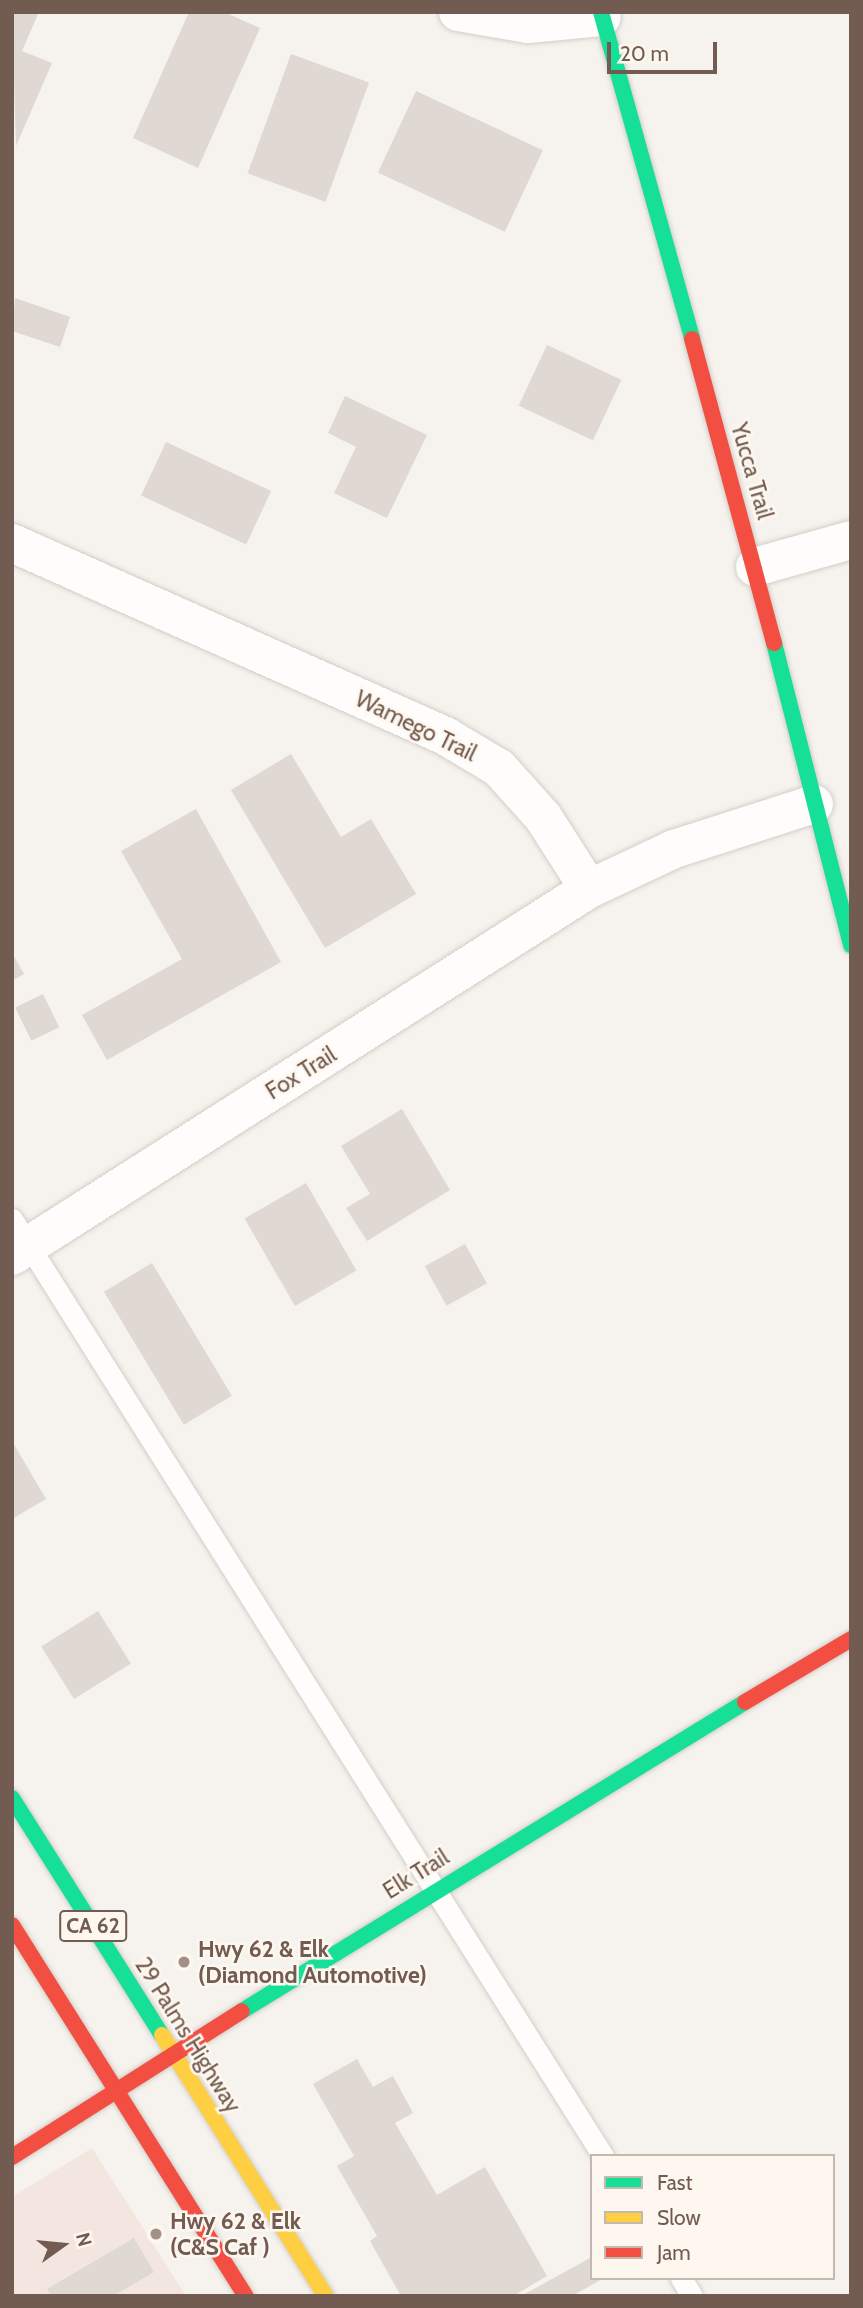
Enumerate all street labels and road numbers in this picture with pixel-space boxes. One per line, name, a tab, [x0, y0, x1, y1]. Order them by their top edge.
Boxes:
street label: Yucca Trail	[725, 420, 779, 522]
street label: Wamego Trail	[351, 685, 481, 767]
street label: Fox Trail	[261, 1041, 341, 1105]
street label: Elk Trail	[378, 1843, 454, 1905]
road number: CA 62	[58, 1909, 128, 1944]
street label: 29 Palms Highway	[129, 1952, 247, 2118]

